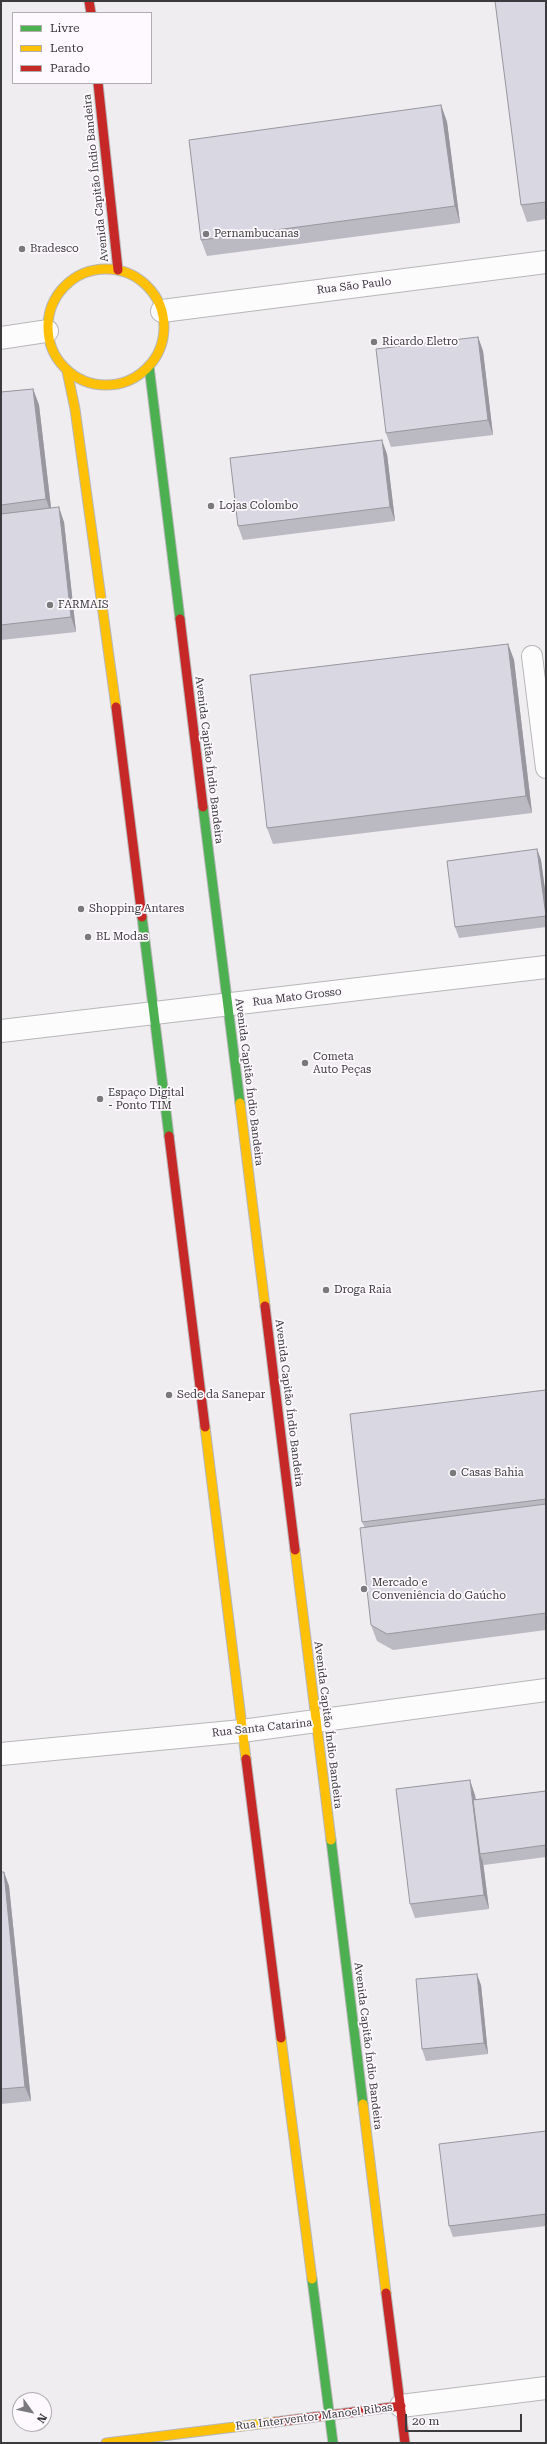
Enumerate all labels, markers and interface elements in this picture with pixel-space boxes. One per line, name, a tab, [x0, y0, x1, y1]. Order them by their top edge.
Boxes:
legend	[12, 12, 152, 84]
text: Livre	[50, 21, 80, 35]
text: Lento	[50, 41, 84, 55]
text: Parado	[50, 61, 90, 75]
street label: Avenida Capitão Índio Bandeira	[81, 93, 111, 263]
place label: Pernambucanas	[214, 227, 299, 241]
marker: Pernambucanas	[201, 229, 211, 239]
place label: Bradesco	[30, 242, 79, 256]
marker: Bradesco	[17, 244, 27, 254]
street label: Rua São Paulo	[316, 275, 392, 297]
place label: Ricardo Eletro	[382, 335, 458, 349]
marker: Ricardo Eletro	[369, 337, 379, 347]
place label: Lojas Colombo	[219, 499, 298, 513]
marker: Lojas Colombo	[206, 501, 216, 511]
place label: FARMAIS	[58, 598, 109, 612]
marker: FARMAIS	[45, 600, 55, 610]
street label: Avenida Capitão Índio Bandeira	[192, 676, 226, 844]
place label: Shopping Antares	[89, 902, 184, 916]
marker: Shopping Antares	[76, 904, 86, 914]
place label: BL Modas	[96, 930, 148, 944]
marker: BL Modas	[83, 932, 93, 942]
street label: Rua Mato Grosso	[252, 985, 342, 1009]
street label: Avenida Capitão Índio Bandeira	[232, 998, 266, 1166]
place label: Cometa Auto Peças	[313, 1050, 371, 1076]
marker: Cometa Auto Peças	[300, 1058, 310, 1068]
place label: Espaço Digital - Ponto TIM	[108, 1086, 184, 1112]
marker: Espaço Digital - Ponto TIM	[95, 1094, 105, 1104]
place label: Droga Raia	[334, 1283, 391, 1297]
marker: Droga Raia	[321, 1285, 331, 1295]
street label: Avenida Capitão Índio Bandeira	[272, 1319, 306, 1487]
place label: Sede da Sanepar	[177, 1388, 265, 1402]
marker: Sede da Sanepar	[164, 1390, 174, 1400]
place label: Casas Bahia	[461, 1466, 524, 1480]
marker: Casas Bahia	[448, 1468, 458, 1478]
place label: Mercado e Conveniência do Gaúcho	[372, 1576, 506, 1602]
marker: Mercado e Conveniência do Gaúcho	[359, 1584, 369, 1594]
street label: Avenida Capitão Índio Bandeira	[311, 1641, 345, 1809]
street label: Rua Santa Catarina	[211, 1716, 313, 1740]
street label: Avenida Capitão Índio Bandeira	[351, 1962, 385, 2130]
north arrow	[12, 2392, 52, 2432]
street label: Rua Interventor Manoel Ribas	[235, 2401, 393, 2433]
scale bar	[407, 2406, 524, 2432]
text: N	[34, 2411, 49, 2425]
text: 20 m	[412, 2414, 439, 2428]

